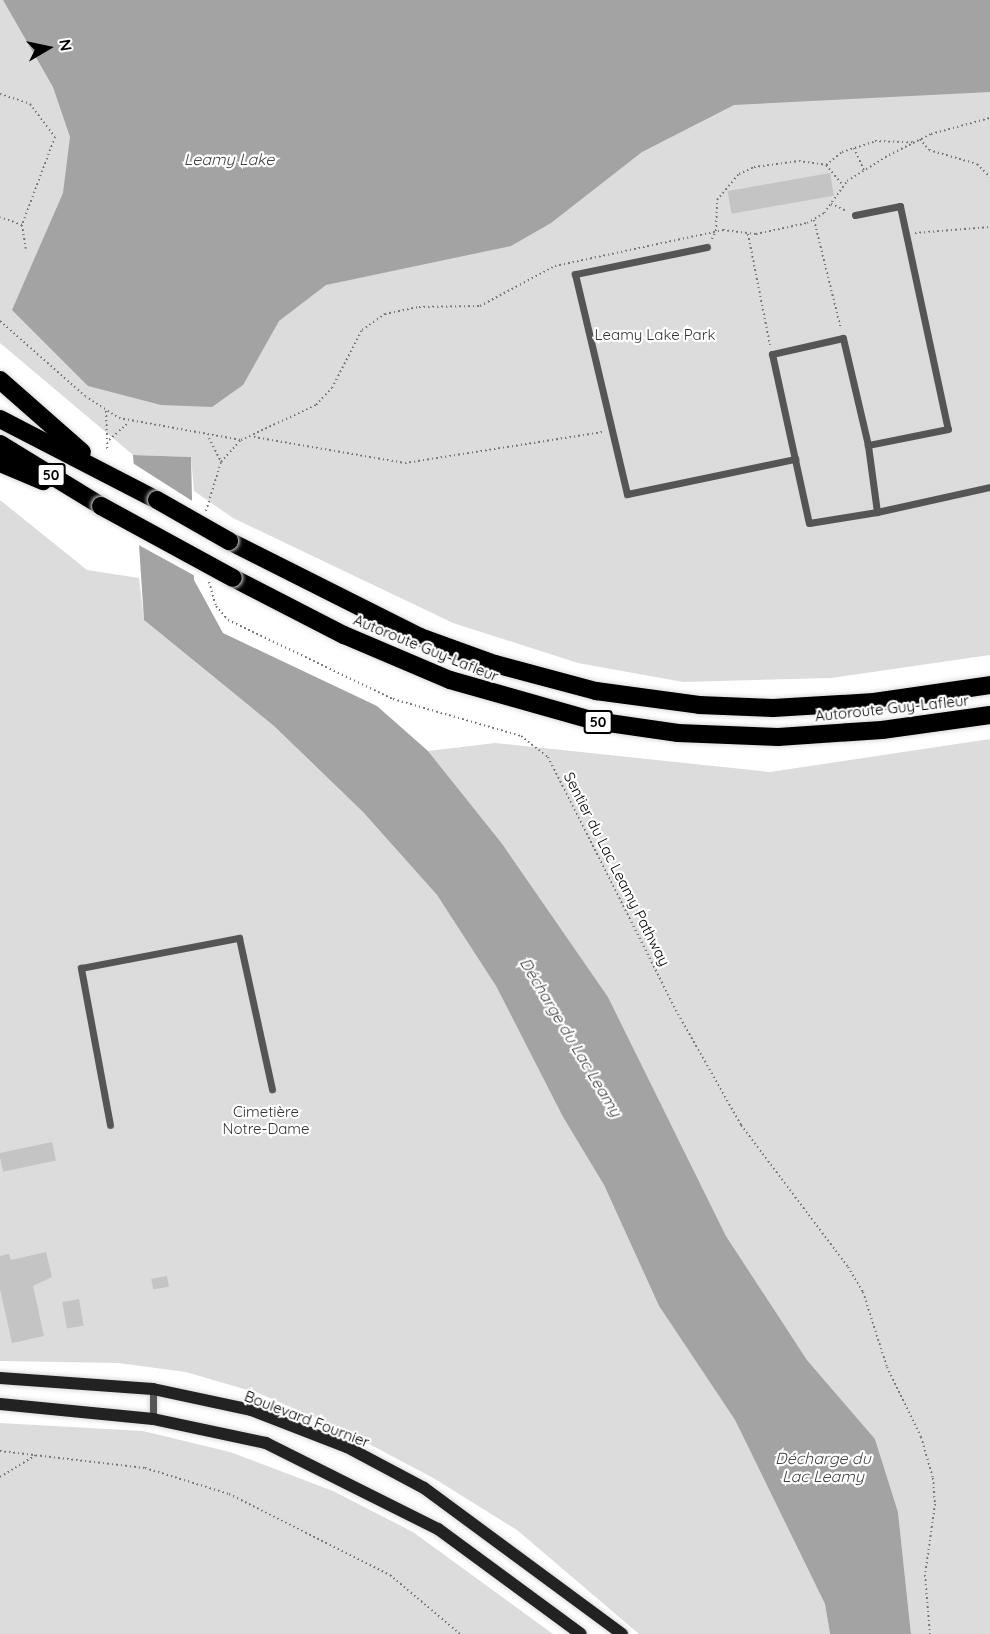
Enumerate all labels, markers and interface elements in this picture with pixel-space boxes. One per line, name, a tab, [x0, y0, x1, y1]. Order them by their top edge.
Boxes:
north arrow	[18, 18, 78, 78]
text: N	[55, 38, 77, 53]
water label: Leamy Lake	[184, 149, 274, 169]
park label: Leamy Lake Park	[595, 326, 715, 344]
road number: 50	[36, 464, 66, 486]
street label: Autoroute Guy-Lafleur	[351, 611, 501, 685]
street label: Autoroute Guy-Lafleur	[814, 691, 970, 725]
road number: 50	[583, 711, 613, 733]
street label: Sentier du Lac Leamy Pathway	[560, 769, 674, 969]
water label: Décharge du Lac Leamy	[516, 954, 626, 1120]
park label: Cimetière Notre-Dame	[223, 1102, 309, 1137]
street label: Boulevard Fournier	[242, 1387, 372, 1451]
water label: Décharge du Lac Leamy	[775, 1448, 871, 1486]

